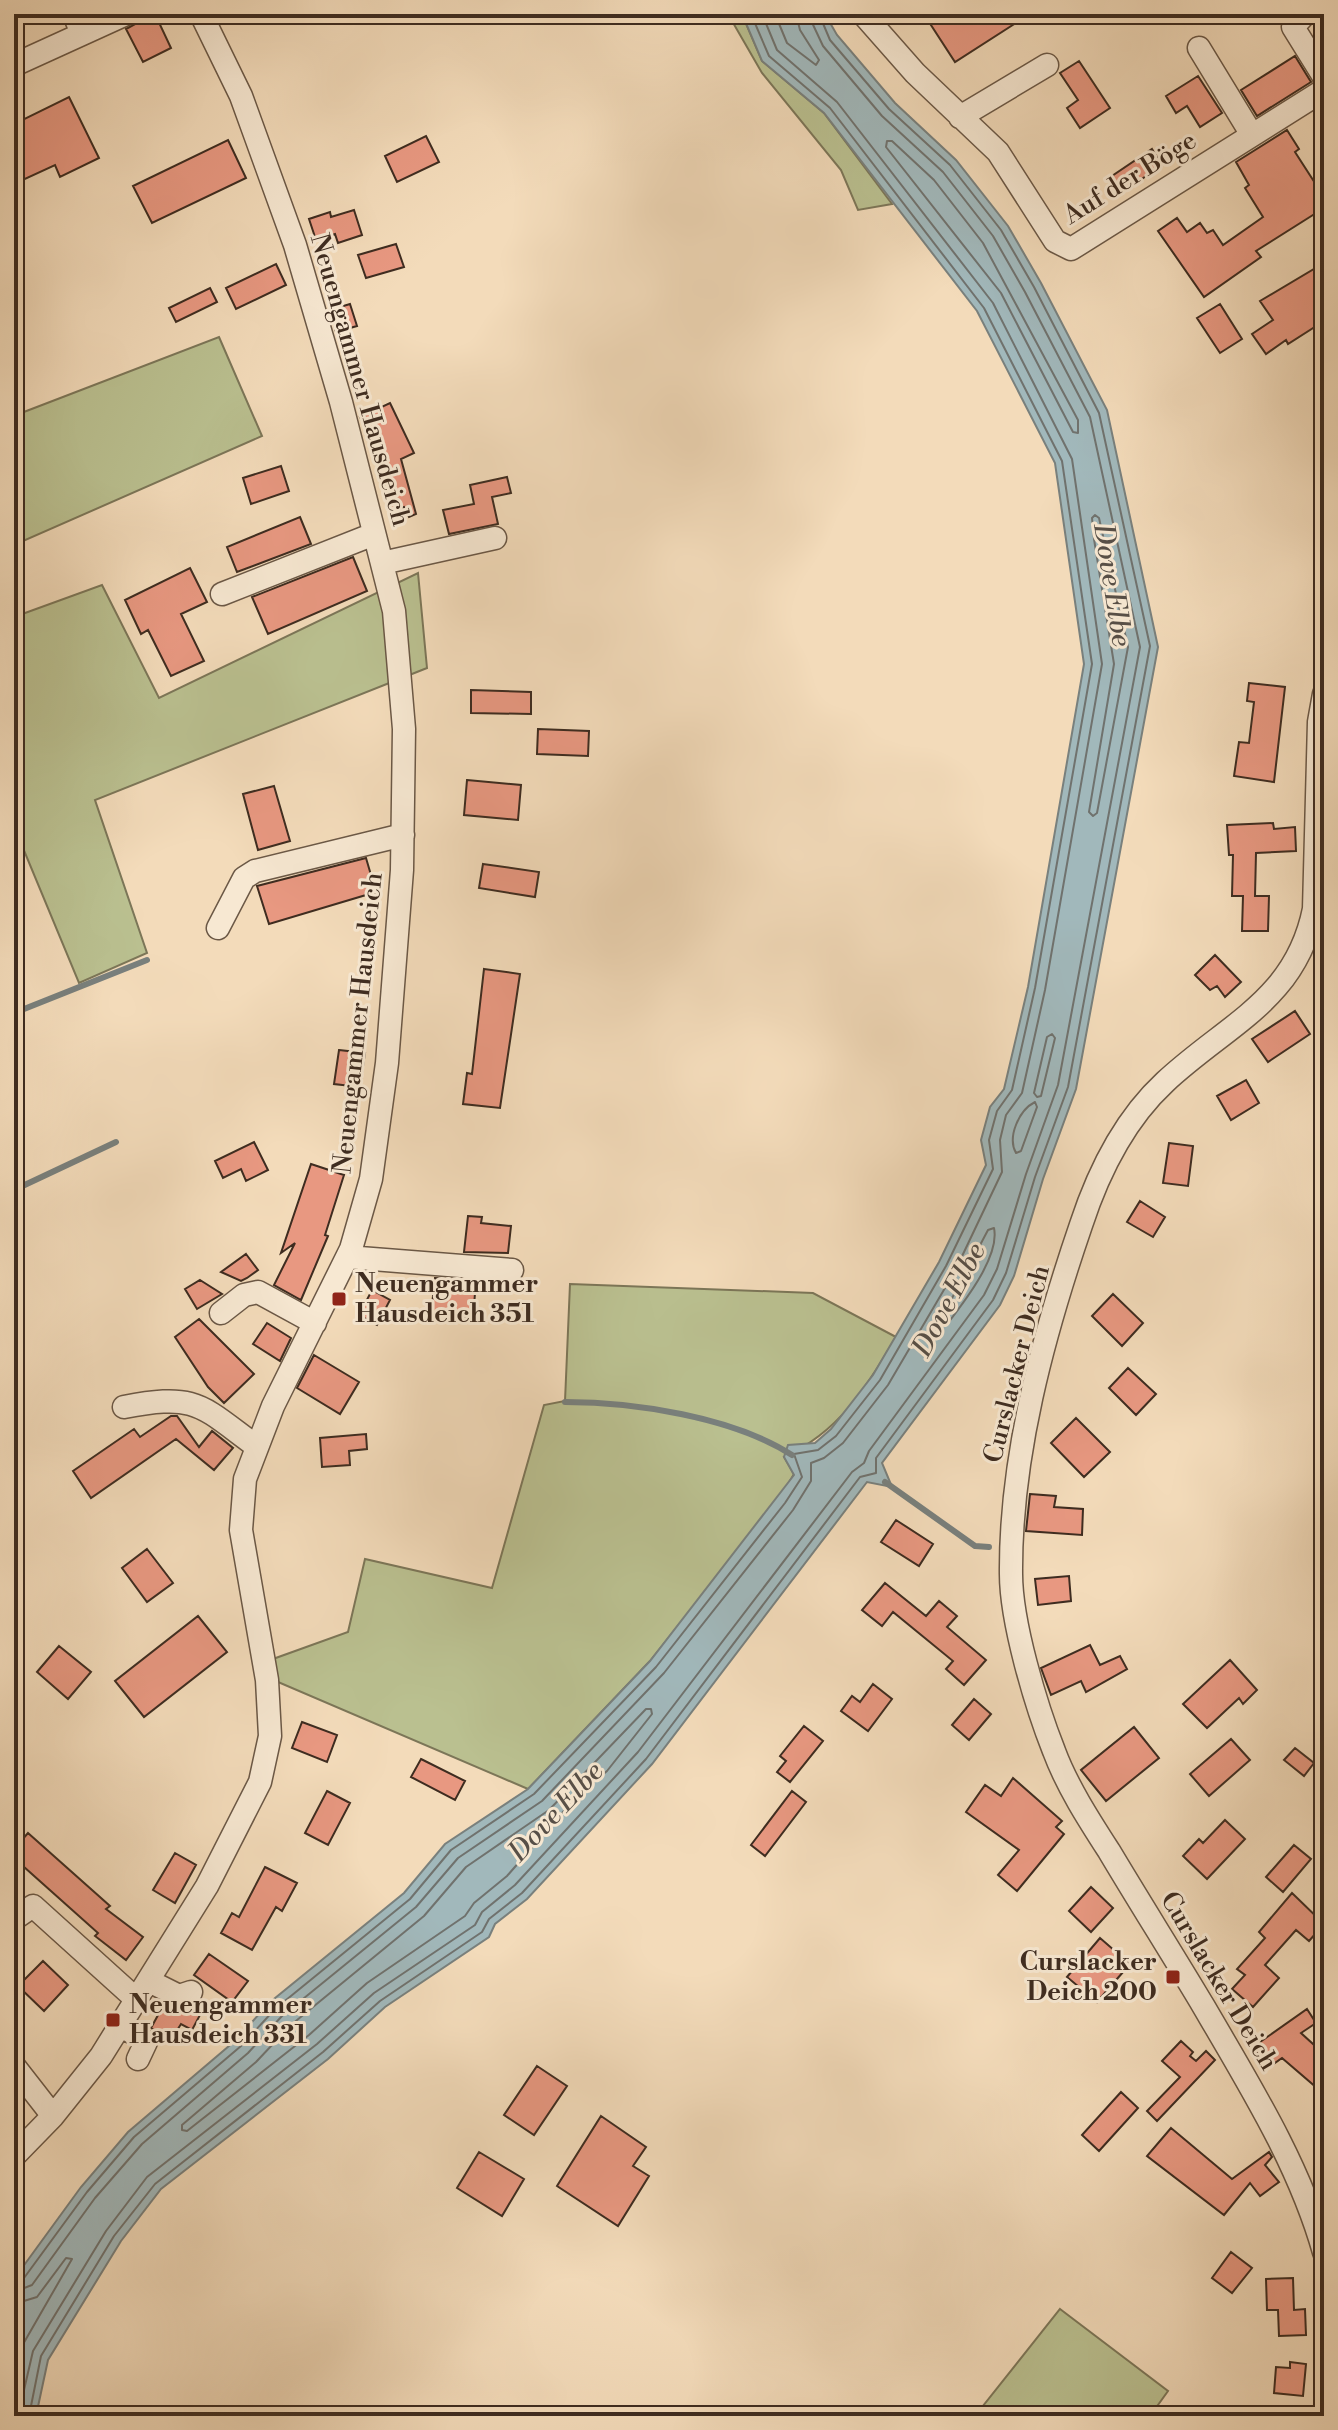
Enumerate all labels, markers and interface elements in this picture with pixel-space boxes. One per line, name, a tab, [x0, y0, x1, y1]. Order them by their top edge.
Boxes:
street label: Auf der Böge	[1057, 124, 1202, 232]
street label: Neuengammer Hausdeich	[303, 230, 417, 530]
water label: Dove Elbe	[1085, 520, 1139, 649]
street label: Neuengammer Hausdeich	[326, 871, 390, 1175]
water label: Dove Elbe	[904, 1237, 994, 1364]
street label: Curslacker Deich	[977, 1262, 1057, 1466]
place label: Neuengammer Hausdeich 351	[355, 1268, 538, 1330]
marker: Neuengammer Hausdeich 351	[330, 1290, 348, 1308]
water label: Dove Elbe	[500, 1755, 611, 1870]
street label: Curslacker Deich	[1153, 1886, 1285, 2076]
place label: Curslacker Deich 200	[1020, 1946, 1157, 2008]
marker: Curslacker Deich 200	[1164, 1968, 1182, 1986]
place label: Neuengammer Hausdeich 331	[129, 1989, 312, 2051]
marker: Neuengammer Hausdeich 331	[104, 2011, 122, 2029]

